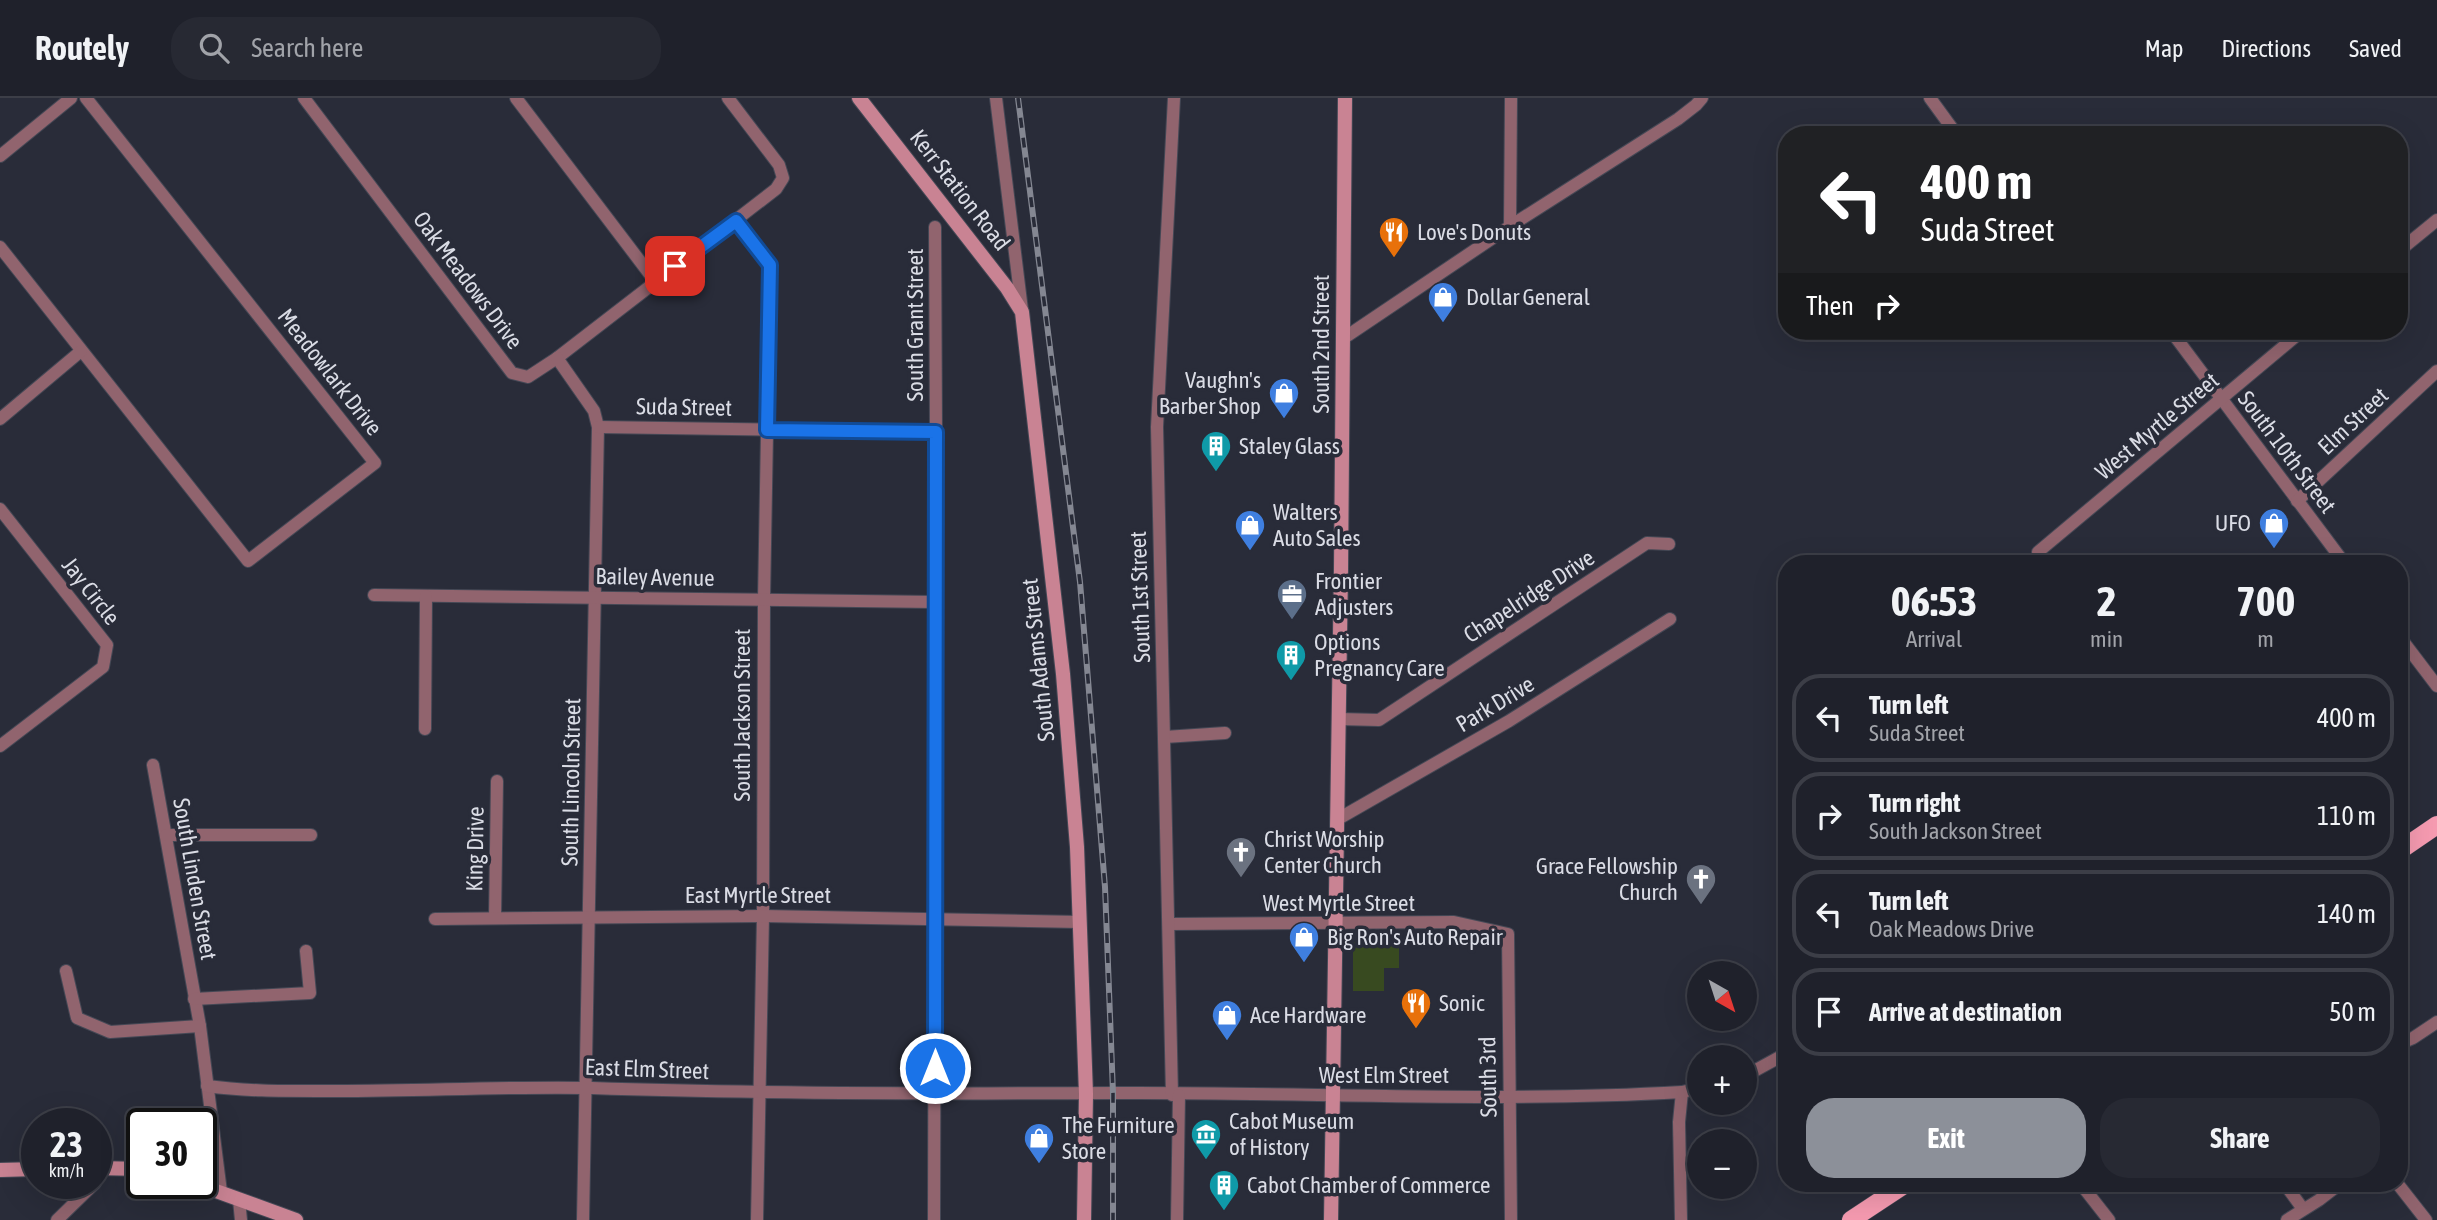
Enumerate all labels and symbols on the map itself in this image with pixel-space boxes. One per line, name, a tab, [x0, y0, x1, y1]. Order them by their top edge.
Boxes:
street label: Kerr Station Road	[905, 125, 1015, 255]
street label: Oak Meadows Drive	[408, 206, 528, 354]
restaurant icon: Love's Donuts	[1377, 215, 1411, 259]
place label: Love's Donuts	[1417, 219, 1531, 245]
pin	[645, 236, 705, 296]
street label: South Grant Street	[902, 248, 928, 402]
street label: South 2nd Street	[1308, 275, 1334, 414]
shop icon: Dollar General	[1426, 280, 1460, 324]
place label: Dollar General	[1466, 284, 1590, 310]
street label: Meadowlark Drive	[273, 304, 387, 440]
place label: Vaughn's Barber Shop	[1159, 367, 1261, 419]
street label: West Myrtle Street	[2090, 367, 2224, 485]
shop icon: Vaughn's Barber Shop	[1267, 376, 1301, 420]
street label: Elm Street	[2313, 382, 2393, 460]
street label: South 10th Street	[2233, 386, 2341, 518]
street label: Suda Street	[636, 393, 732, 421]
building icon: Staley Glass	[1199, 429, 1233, 473]
place label: Staley Glass	[1239, 433, 1340, 459]
place label: Walters Auto Sales	[1273, 499, 1361, 551]
shop icon: UFO	[2257, 506, 2291, 550]
shop icon: Walters Auto Sales	[1233, 508, 1267, 552]
place label: UFO	[2215, 510, 2251, 536]
street label: South 1st Street	[1125, 531, 1155, 663]
street label: Chapelridge Drive	[1459, 544, 1599, 648]
street label: Jay Circle	[57, 552, 125, 630]
street label: Bailey Avenue	[595, 563, 715, 591]
place label: Frontier Adjusters	[1315, 568, 1393, 620]
street label: South Adams Street	[1017, 577, 1059, 743]
office icon: Frontier Adjusters	[1275, 577, 1309, 621]
street label: South Jackson Street	[729, 629, 755, 801]
place label: Options Pregnancy Care	[1314, 629, 1445, 681]
building icon: Options Pregnancy Care	[1274, 638, 1308, 682]
street label: Park Drive	[1451, 671, 1539, 737]
street label: South Lincoln Street	[557, 698, 585, 866]
street label: South Linden Street	[168, 796, 222, 962]
street label: King Drive	[461, 806, 489, 892]
place label: Christ Worship Center Church	[1264, 826, 1385, 878]
church icon: Christ Worship Center Church	[1224, 835, 1258, 879]
place label: Grace Fellowship Church	[1536, 853, 1678, 905]
church icon: Grace Fellowship Church	[1684, 862, 1718, 906]
street label: East Myrtle Street	[685, 882, 831, 908]
street label: West Myrtle Street	[1263, 890, 1415, 916]
shop icon: Big Ron's Auto Repair	[1287, 920, 1321, 964]
place label: Big Ron's Auto Repair	[1327, 924, 1504, 950]
north arrow	[1687, 961, 1757, 1031]
restaurant icon: Sonic	[1399, 986, 1433, 1030]
place label: Sonic	[1439, 990, 1485, 1016]
shop icon: Ace Hardware	[1210, 998, 1244, 1042]
place label: Ace Hardware	[1250, 1002, 1367, 1028]
position arrow	[898, 1031, 972, 1105]
street label: South 3rd	[1474, 1036, 1502, 1118]
street label: East Elm Street	[584, 1054, 710, 1084]
street label: West Elm Street	[1319, 1062, 1449, 1088]
speed limit sign: 30	[126, 1108, 217, 1199]
place label: Cabot Museum of History	[1229, 1108, 1354, 1160]
place label: The Furniture Store	[1062, 1112, 1175, 1164]
museum icon: Cabot Museum of History	[1189, 1117, 1223, 1161]
shop icon: The Furniture Store	[1022, 1121, 1056, 1165]
building icon: Cabot Chamber of Commerce	[1207, 1168, 1241, 1212]
place label: Cabot Chamber of Commerce	[1247, 1172, 1490, 1198]

